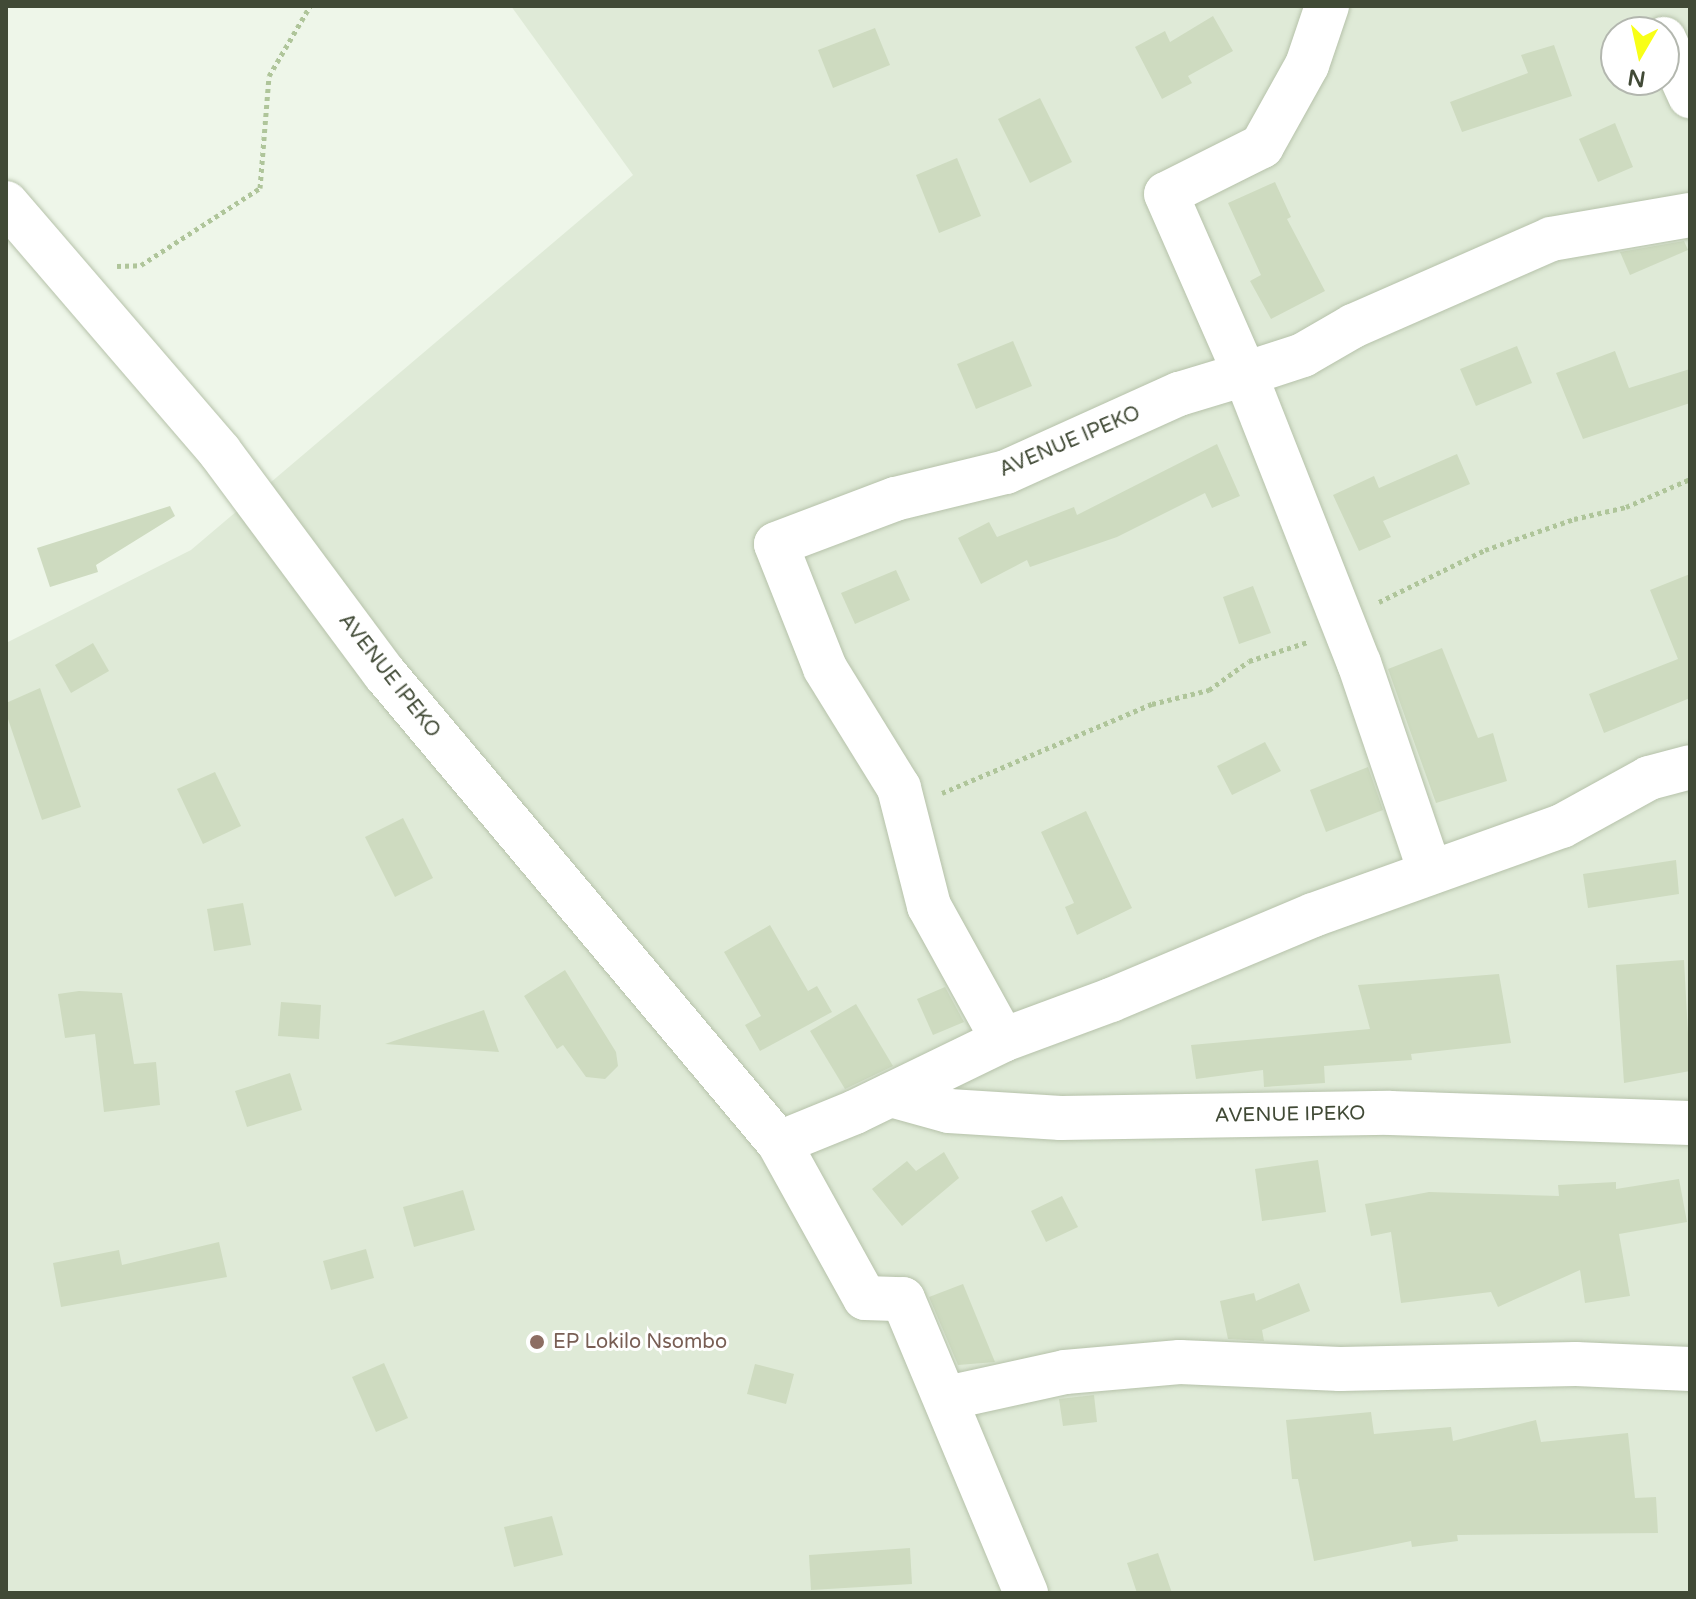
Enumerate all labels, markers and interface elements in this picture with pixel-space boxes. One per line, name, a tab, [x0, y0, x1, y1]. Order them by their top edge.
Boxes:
north arrow	[1600, 16, 1680, 96]
text: N	[1626, 64, 1647, 92]
street label: AVENUE IPEKO	[996, 401, 1144, 483]
street label: AVENUE IPEKO	[333, 609, 445, 743]
street label: AVENUE IPEKO	[1214, 1102, 1366, 1128]
place label: EP Lokilo Nsombo	[553, 1330, 727, 1354]
marker: EP Lokilo Nsombo	[528, 1333, 546, 1351]

